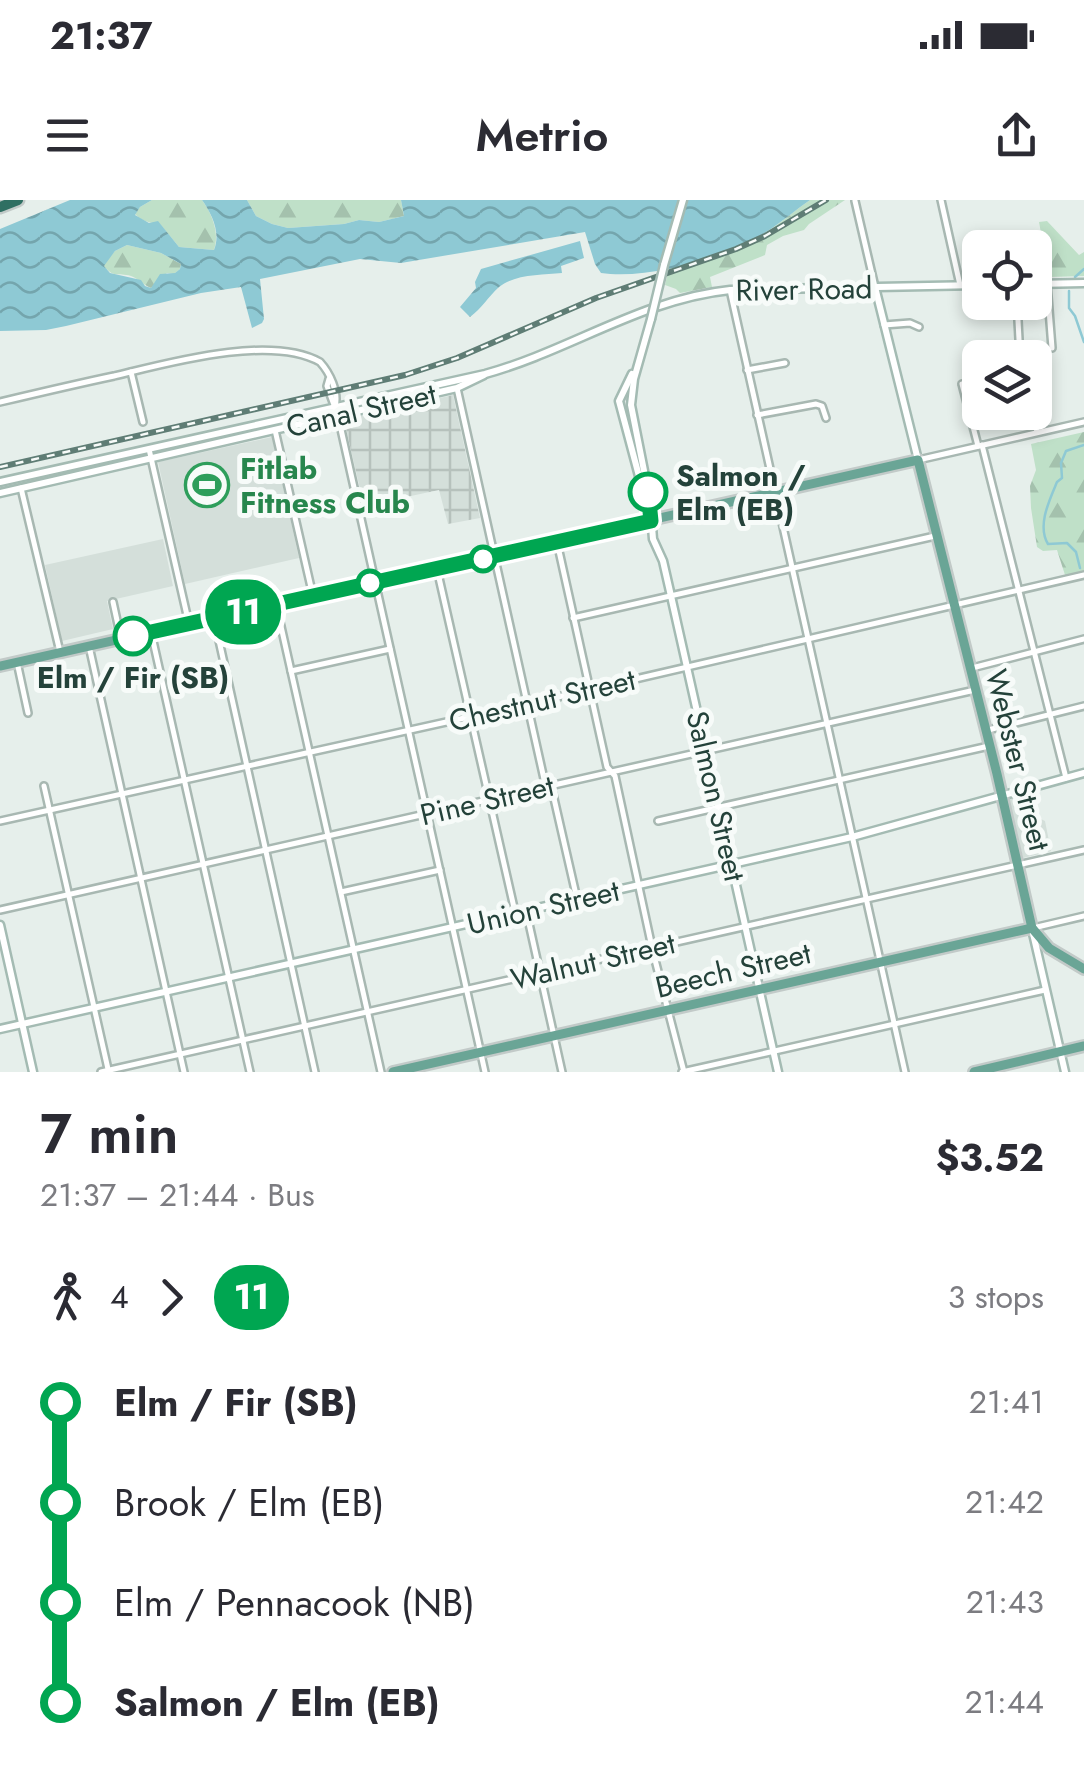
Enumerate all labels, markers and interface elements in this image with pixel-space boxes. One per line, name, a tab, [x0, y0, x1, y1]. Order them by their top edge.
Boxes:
text: 21:37	[50, 8, 152, 63]
text: Metrio	[476, 103, 608, 168]
icon: menu	[40, 108, 95, 163]
icon: share	[989, 108, 1044, 163]
map controls	[962, 230, 1052, 430]
button: locate	[962, 230, 1052, 320]
street label: River Road	[735, 266, 873, 312]
button: layers	[962, 340, 1052, 430]
street label: Canal Street	[282, 372, 441, 448]
place label: Fitlab Fitness Club	[240, 447, 410, 524]
place label: Salmon / Elm (EB)	[676, 454, 806, 531]
sports icon: Fitlab Fitness Club	[184, 462, 230, 508]
marker: Salmon / Elm (EB)	[629, 473, 667, 511]
unlabelled marker	[470, 546, 496, 572]
unlabelled marker	[357, 570, 383, 596]
line badge: 11	[198, 580, 288, 644]
text: 11	[225, 587, 261, 637]
marker: Elm / Fir (SB)	[114, 617, 152, 655]
place label: Elm / Fir (SB)	[37, 656, 229, 699]
street label: Chestnut Street	[444, 657, 640, 742]
street label: Webster Street	[975, 665, 1061, 856]
street label: Salmon Street	[675, 706, 757, 886]
street label: Pine Street	[416, 764, 559, 836]
street label: Union Street	[463, 868, 624, 945]
street label: Walnut Street	[507, 921, 680, 1001]
street label: Beech Street	[651, 931, 816, 1009]
text: 7 min	[40, 1094, 178, 1174]
text: $3.52	[936, 1130, 1044, 1185]
text: 21:37 – 21:44 · Bus	[40, 1172, 315, 1218]
icon: walk	[40, 1270, 95, 1325]
icon: forward	[144, 1270, 199, 1325]
text: 11	[234, 1272, 269, 1322]
text: 4	[110, 1274, 129, 1320]
text: 3 stops	[948, 1274, 1044, 1320]
text: Elm / Fir (SB)	[114, 1375, 358, 1430]
text: 21:41	[969, 1379, 1044, 1425]
text: Brook / Elm (EB)	[114, 1475, 385, 1530]
text: 21:42	[965, 1479, 1044, 1525]
text: Elm / Pennacook (NB)	[114, 1575, 475, 1630]
text: 21:43	[966, 1579, 1044, 1625]
text: Salmon / Elm (EB)	[114, 1675, 440, 1730]
text: 21:44	[964, 1679, 1044, 1725]

